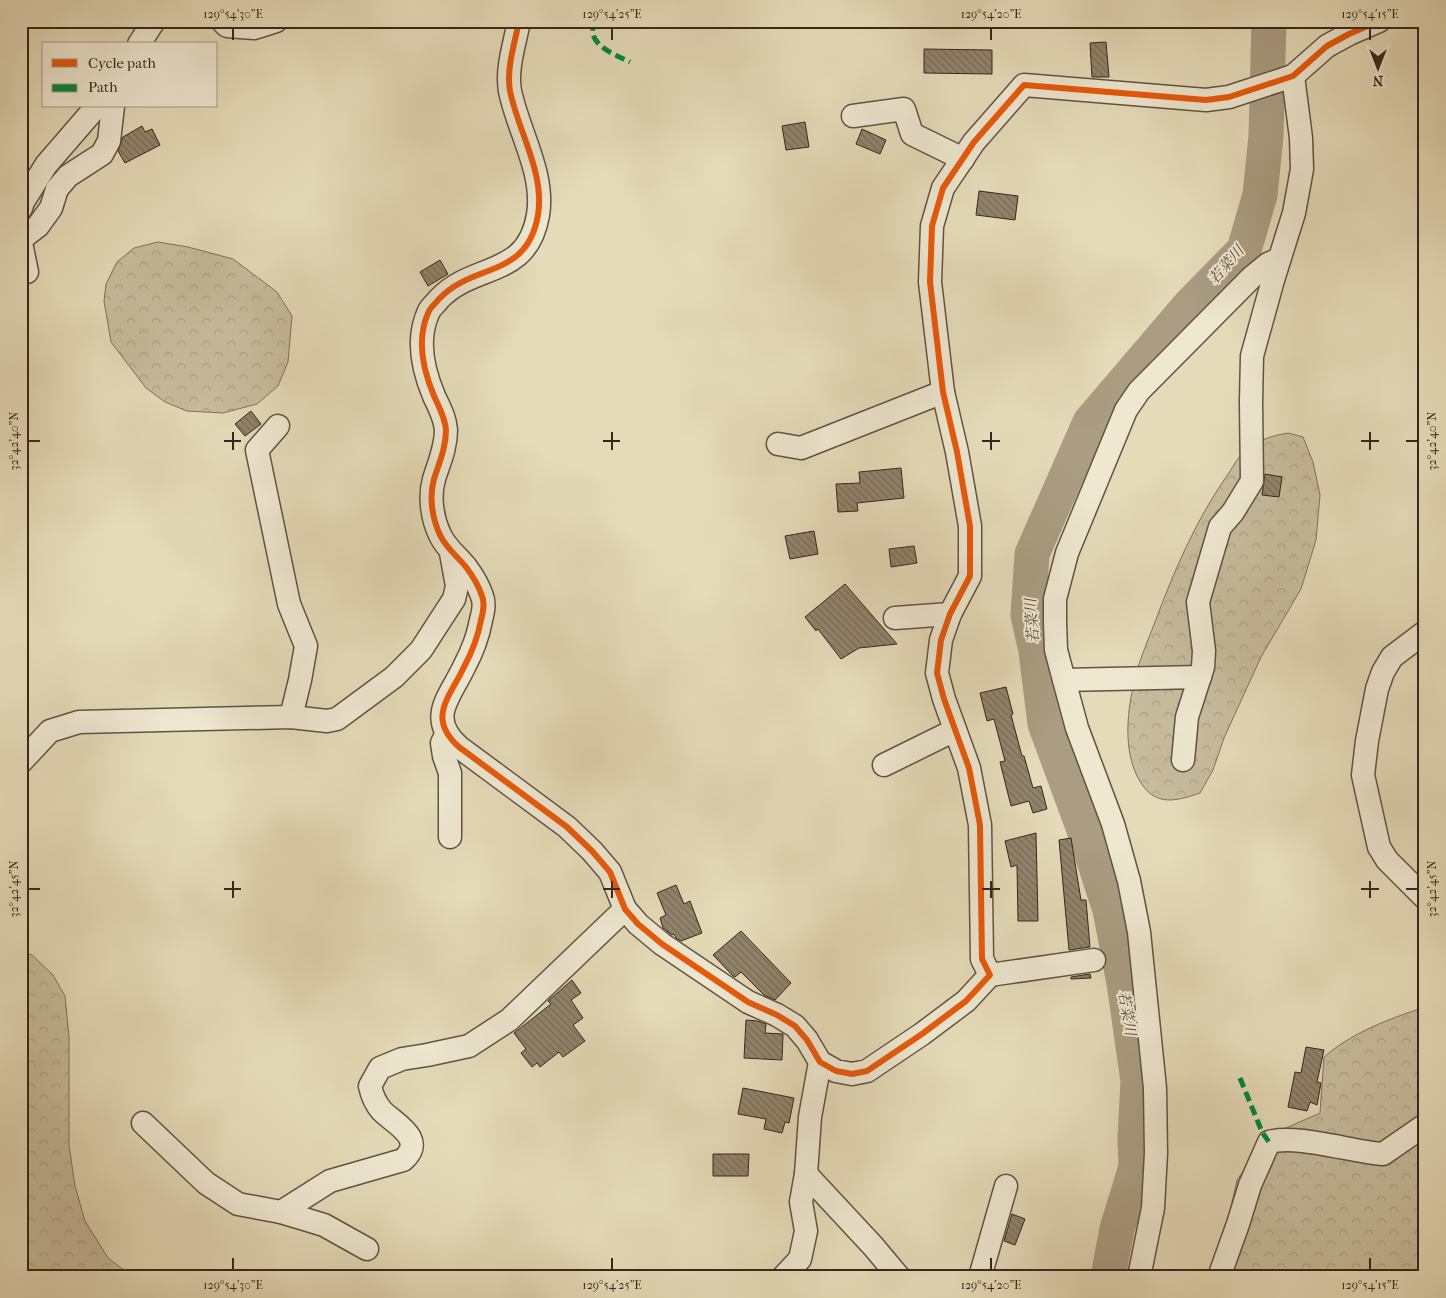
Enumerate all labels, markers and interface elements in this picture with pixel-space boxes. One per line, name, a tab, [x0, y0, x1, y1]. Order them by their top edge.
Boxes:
text: 129°54'30"E	[203, 7, 263, 21]
text: 129°54'25"E	[582, 7, 642, 21]
text: 129°54'20"E	[961, 7, 1021, 21]
text: 129°54'15"E	[1341, 7, 1399, 21]
legend	[42, 42, 218, 108]
north arrow	[1354, 42, 1404, 92]
text: Cycle path	[88, 54, 156, 72]
text: N	[1372, 72, 1383, 89]
text: Path	[88, 78, 118, 96]
water label: 若菜川	[1204, 241, 1249, 288]
text: 32°42'40"N	[7, 412, 21, 470]
text: 32°42'40"N	[1425, 412, 1439, 470]
water label: 若菜川	[1021, 596, 1043, 644]
text: 32°42'45"N	[7, 860, 21, 918]
text: 32°42'45"N	[1425, 860, 1439, 918]
water label: 若菜川	[1115, 989, 1140, 1039]
text: 129°54'30"E	[203, 1278, 263, 1292]
text: 129°54'25"E	[582, 1278, 642, 1292]
text: 129°54'20"E	[961, 1278, 1021, 1292]
text: 129°54'15"E	[1341, 1278, 1399, 1292]

